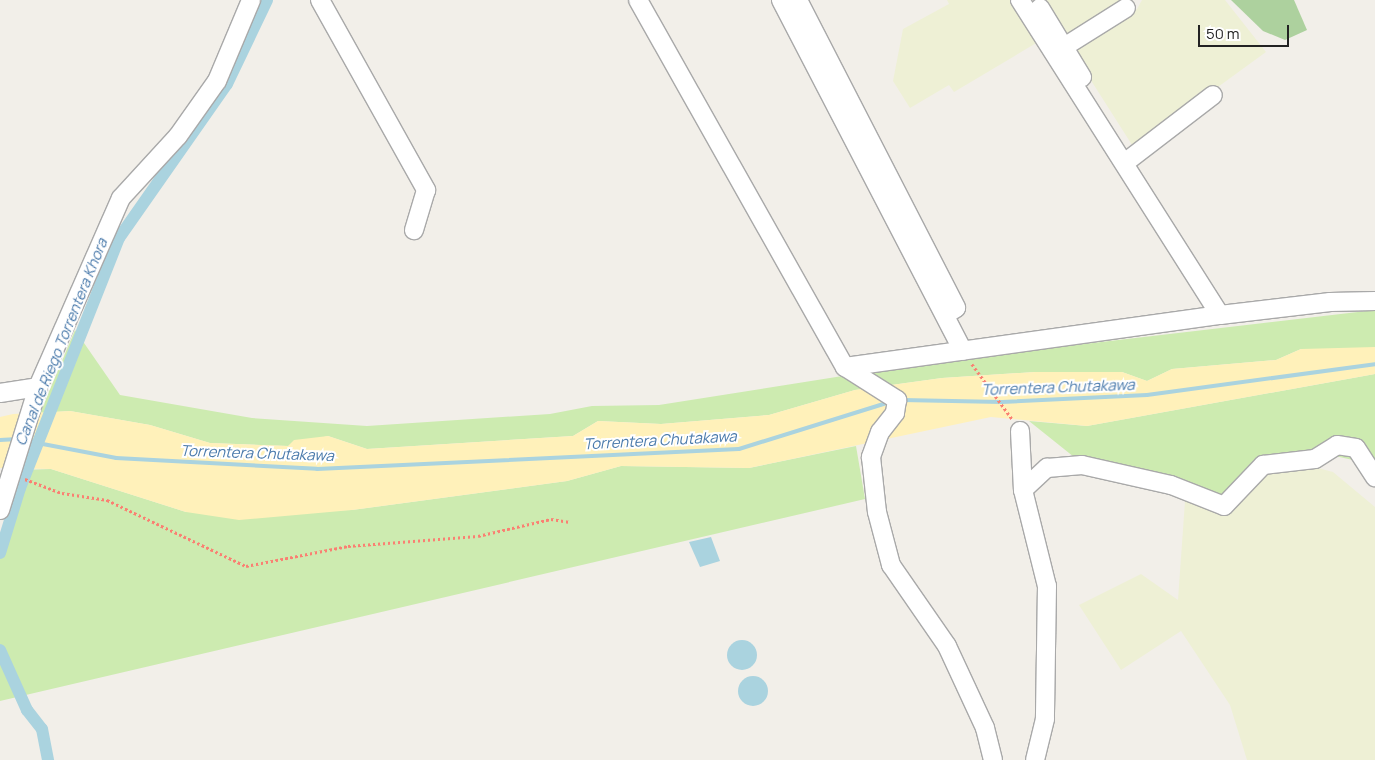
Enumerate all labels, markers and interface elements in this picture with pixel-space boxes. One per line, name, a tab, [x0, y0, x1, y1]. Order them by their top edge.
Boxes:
scale bar	[1200, 15, 1291, 47]
text: 50 m	[1206, 23, 1240, 44]
water label: Canal de Riego Torrentera Khora	[11, 236, 111, 448]
water label: Torrentera Chutakawa	[981, 375, 1135, 399]
water label: Torrentera Chutakawa	[583, 427, 737, 453]
water label: Torrentera Chutakawa	[180, 441, 334, 465]

